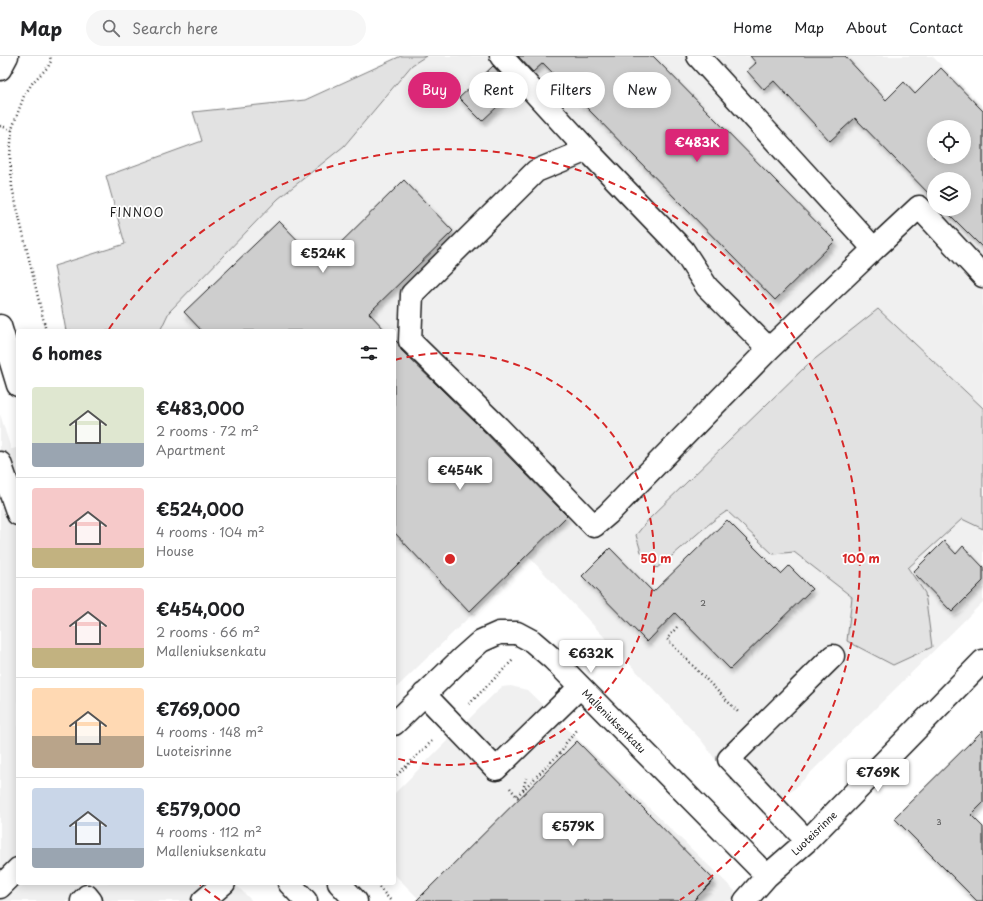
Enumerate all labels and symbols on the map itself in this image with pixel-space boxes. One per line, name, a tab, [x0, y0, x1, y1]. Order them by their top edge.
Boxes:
pin: €483K	[669, 129, 725, 163]
district label: FINNOO	[110, 203, 164, 221]
pin: €524K	[295, 240, 351, 274]
pin: €454K	[432, 457, 488, 491]
text: 50 m	[640, 549, 672, 567]
text: 100 m	[842, 549, 880, 567]
centre of rings	[443, 552, 457, 566]
house number: 2	[700, 597, 706, 609]
pin: €632K	[563, 640, 619, 674]
street label: Malleniuksenkatu	[579, 685, 650, 756]
pin: €769K	[850, 759, 906, 793]
street label: Luoteisrinne	[787, 807, 840, 858]
pin: €579K	[545, 813, 601, 847]
house number: 3	[936, 816, 942, 828]

